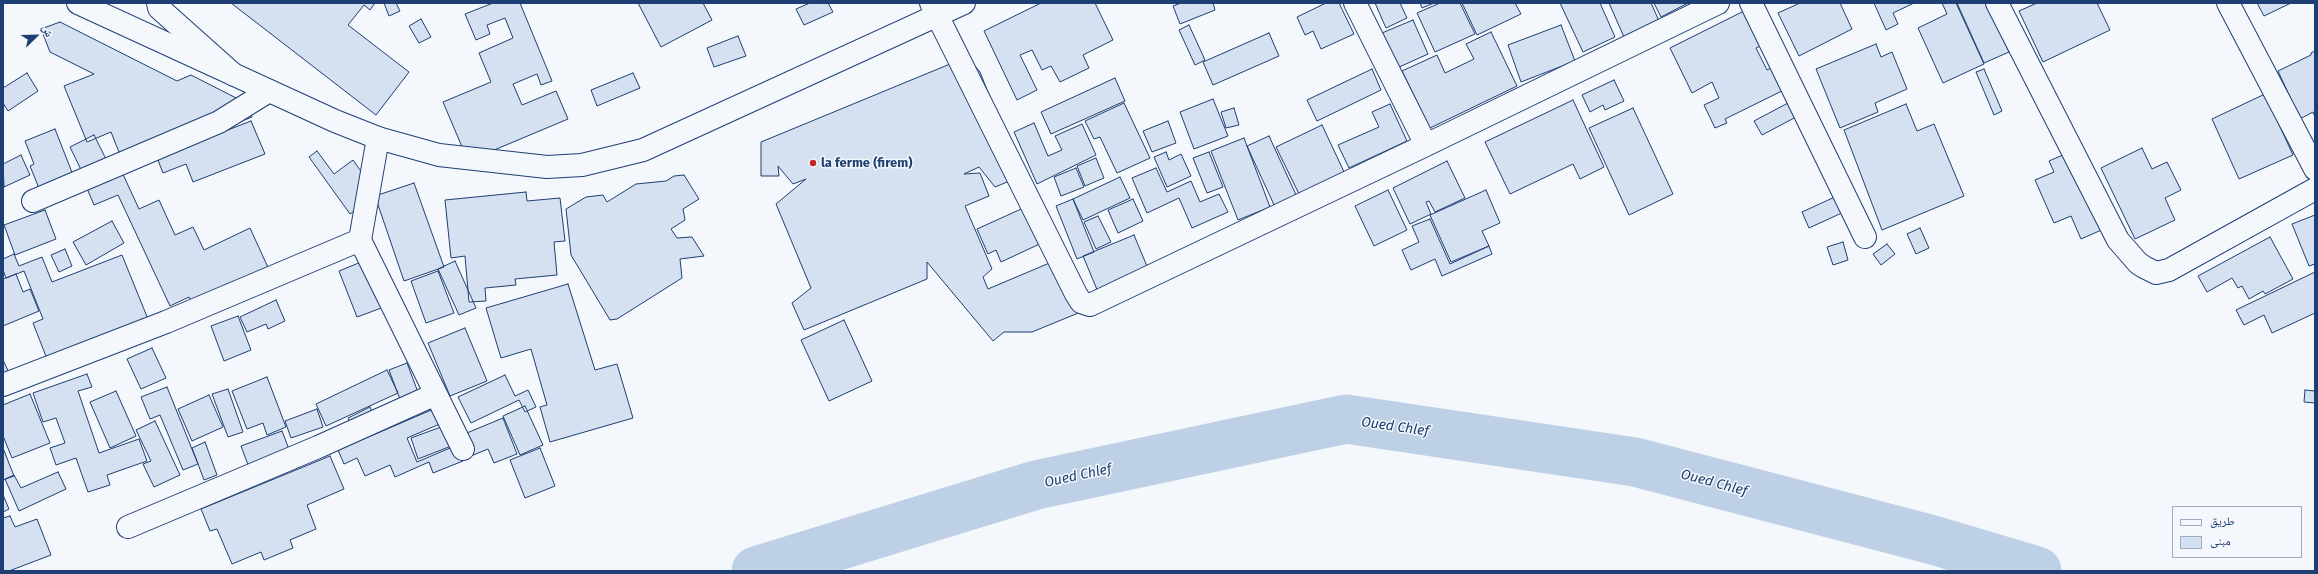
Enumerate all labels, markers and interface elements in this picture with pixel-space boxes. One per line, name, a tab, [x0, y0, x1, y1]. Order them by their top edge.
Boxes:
north arrow	[16, 16, 56, 56]
text: ش	[39, 23, 56, 39]
place label: la ferme (firem)	[821, 155, 912, 171]
marker: la ferme (firem)	[808, 158, 818, 168]
water label: Oued Chlef	[1360, 414, 1430, 440]
water label: Oued Chlef	[1043, 461, 1113, 491]
water label: Oued Chlef	[1679, 466, 1749, 500]
legend	[2172, 506, 2302, 558]
text: طريق	[2210, 514, 2235, 528]
text: مبنى	[2210, 534, 2231, 548]

